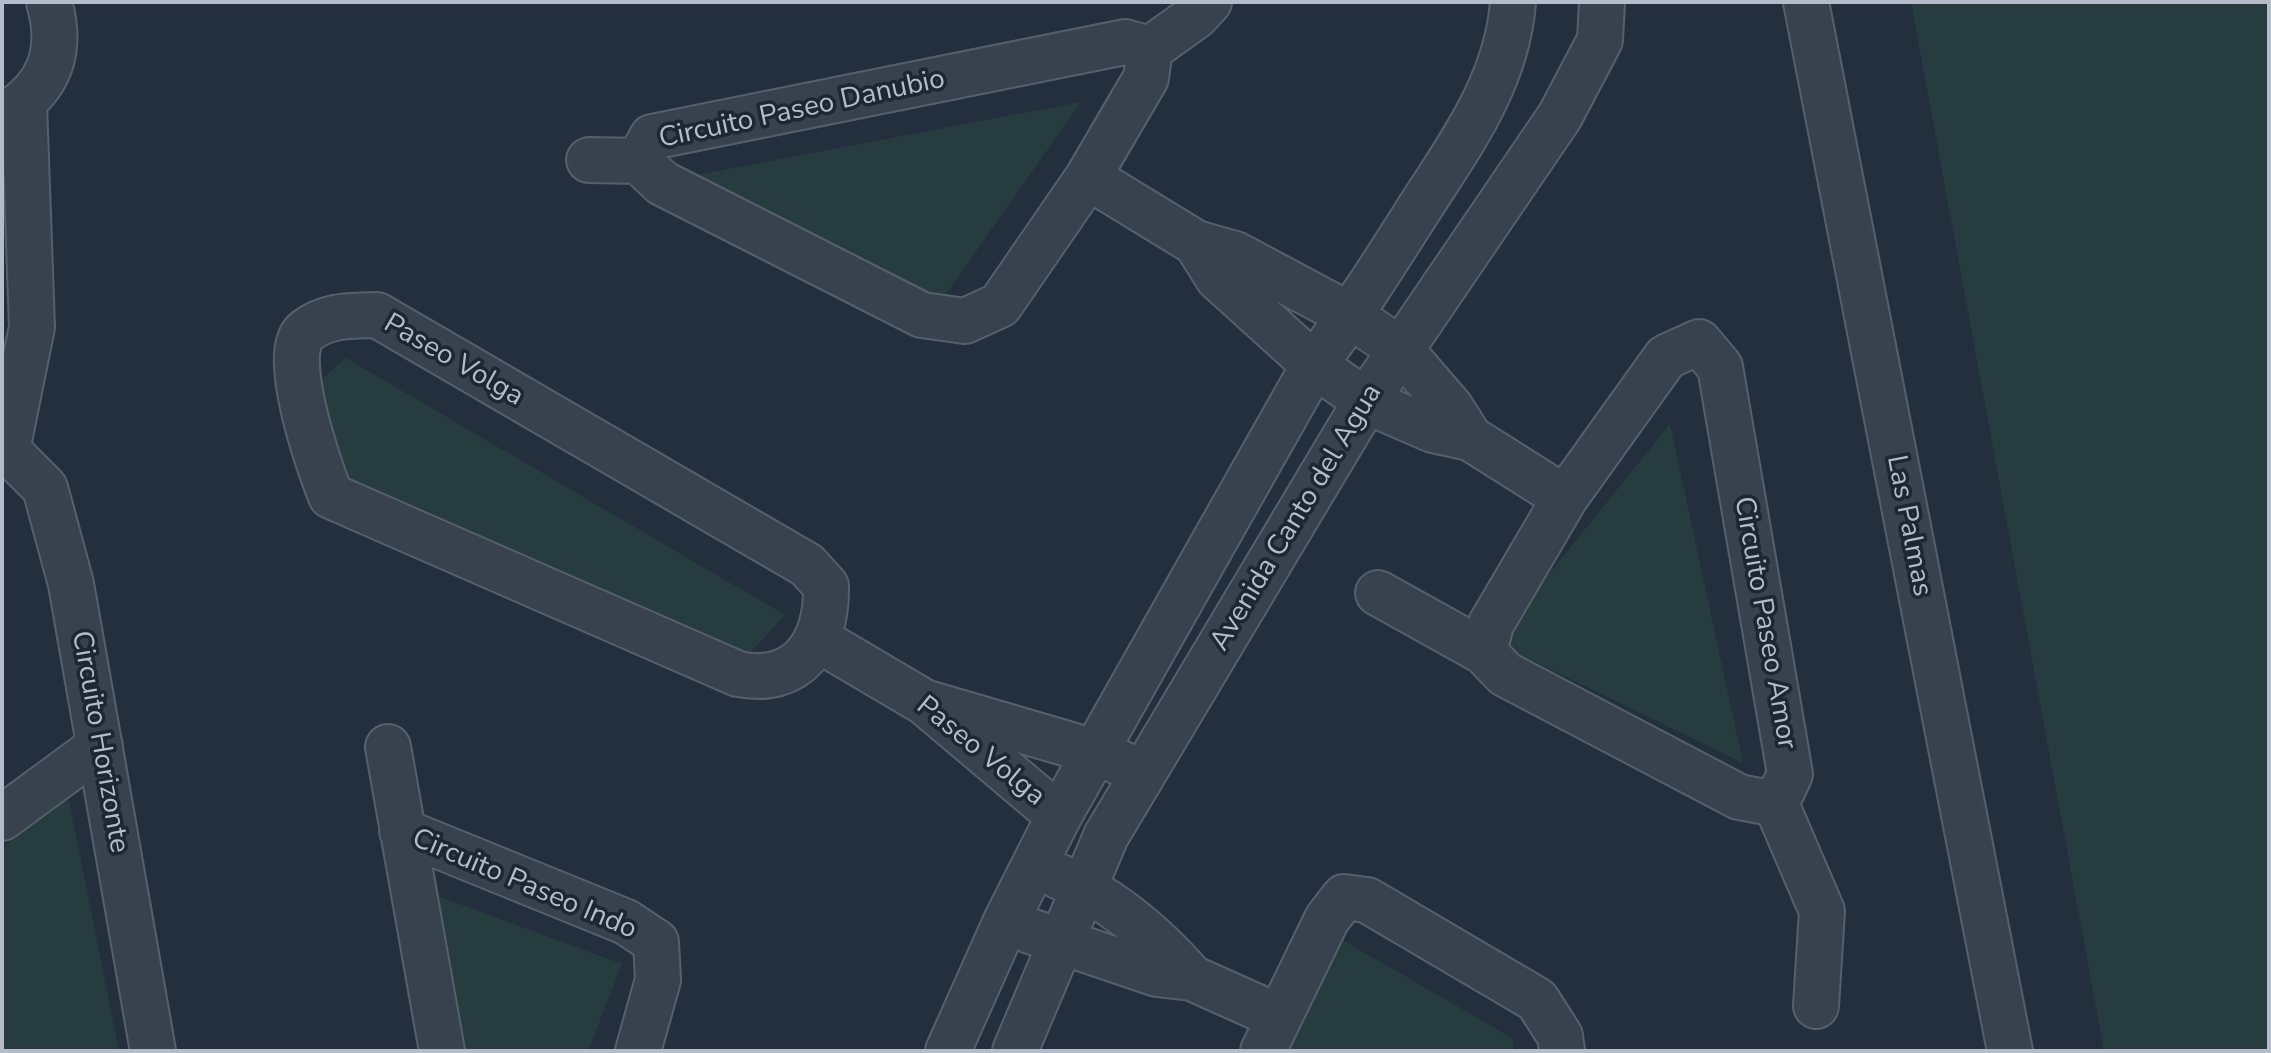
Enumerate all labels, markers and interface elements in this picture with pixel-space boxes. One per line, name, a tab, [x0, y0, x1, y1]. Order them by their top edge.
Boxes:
street label: Circuito Paseo Danubio	[656, 63, 948, 157]
street label: Paseo Volga	[377, 308, 529, 414]
street label: Avenida Canto del Agua	[1204, 379, 1390, 657]
street label: Las Palmas	[1878, 453, 1938, 599]
street label: Circuito Paseo Amor	[1725, 494, 1803, 752]
street label: Circuito Horizonte	[63, 628, 135, 856]
street label: Paseo Volga	[909, 690, 1051, 814]
street label: Circuito Paseo Indo	[407, 822, 641, 948]

